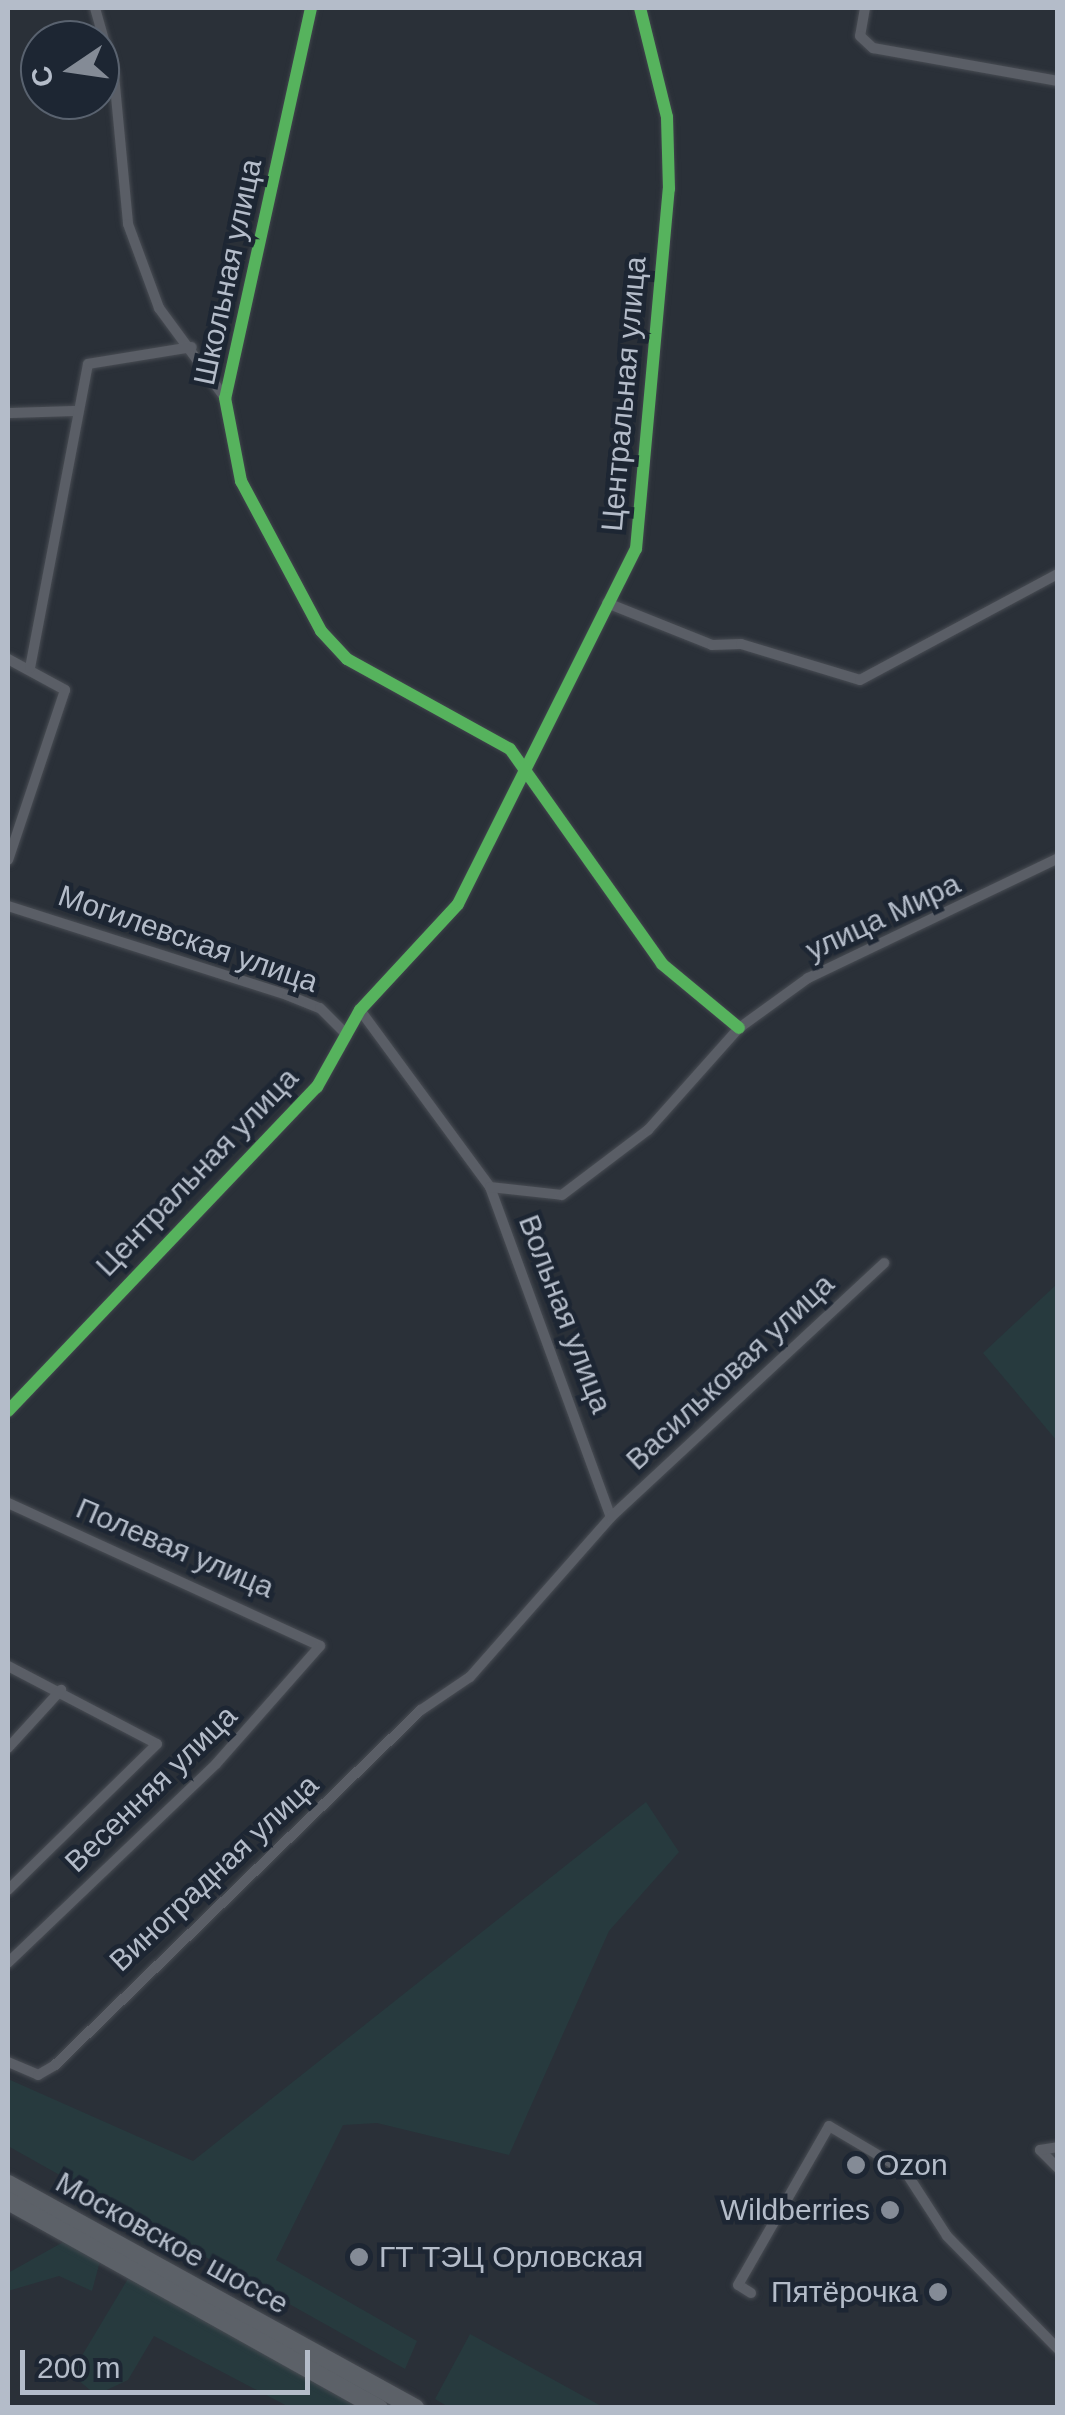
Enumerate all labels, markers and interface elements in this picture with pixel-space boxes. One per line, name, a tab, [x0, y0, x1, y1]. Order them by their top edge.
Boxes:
north arrow	[20, 20, 120, 120]
text: С	[25, 63, 60, 90]
street label: Школьная улица	[186, 156, 270, 388]
street label: Центральная улица	[594, 255, 654, 533]
street label: улица Мира	[800, 866, 966, 968]
street label: Могилевская улица	[54, 878, 322, 1000]
street label: Центральная улица	[88, 1060, 306, 1284]
street label: Вольная улица	[511, 1210, 619, 1418]
street label: Васильковая улица	[619, 1266, 841, 1478]
street label: Полевая улица	[71, 1490, 279, 1606]
street label: Весенняя улица	[58, 1698, 244, 1880]
street label: Виноградная улица	[102, 1767, 326, 1979]
place label: Ozon	[876, 2147, 948, 2183]
marker: Ozon	[845, 2154, 867, 2176]
street label: Московское шоссе	[49, 2164, 295, 2322]
place label: Wildberries	[720, 2192, 870, 2228]
marker: Wildberries	[879, 2199, 901, 2221]
place label: ГТ ТЭЦ Орловская	[379, 2239, 643, 2275]
marker: ГТ ТЭЦ Орловская	[348, 2246, 370, 2268]
place label: Пятёрочка	[771, 2274, 918, 2310]
marker: Пятёрочка	[927, 2281, 949, 2303]
scale bar	[25, 2330, 315, 2392]
text: 200 m	[37, 2351, 120, 2384]

